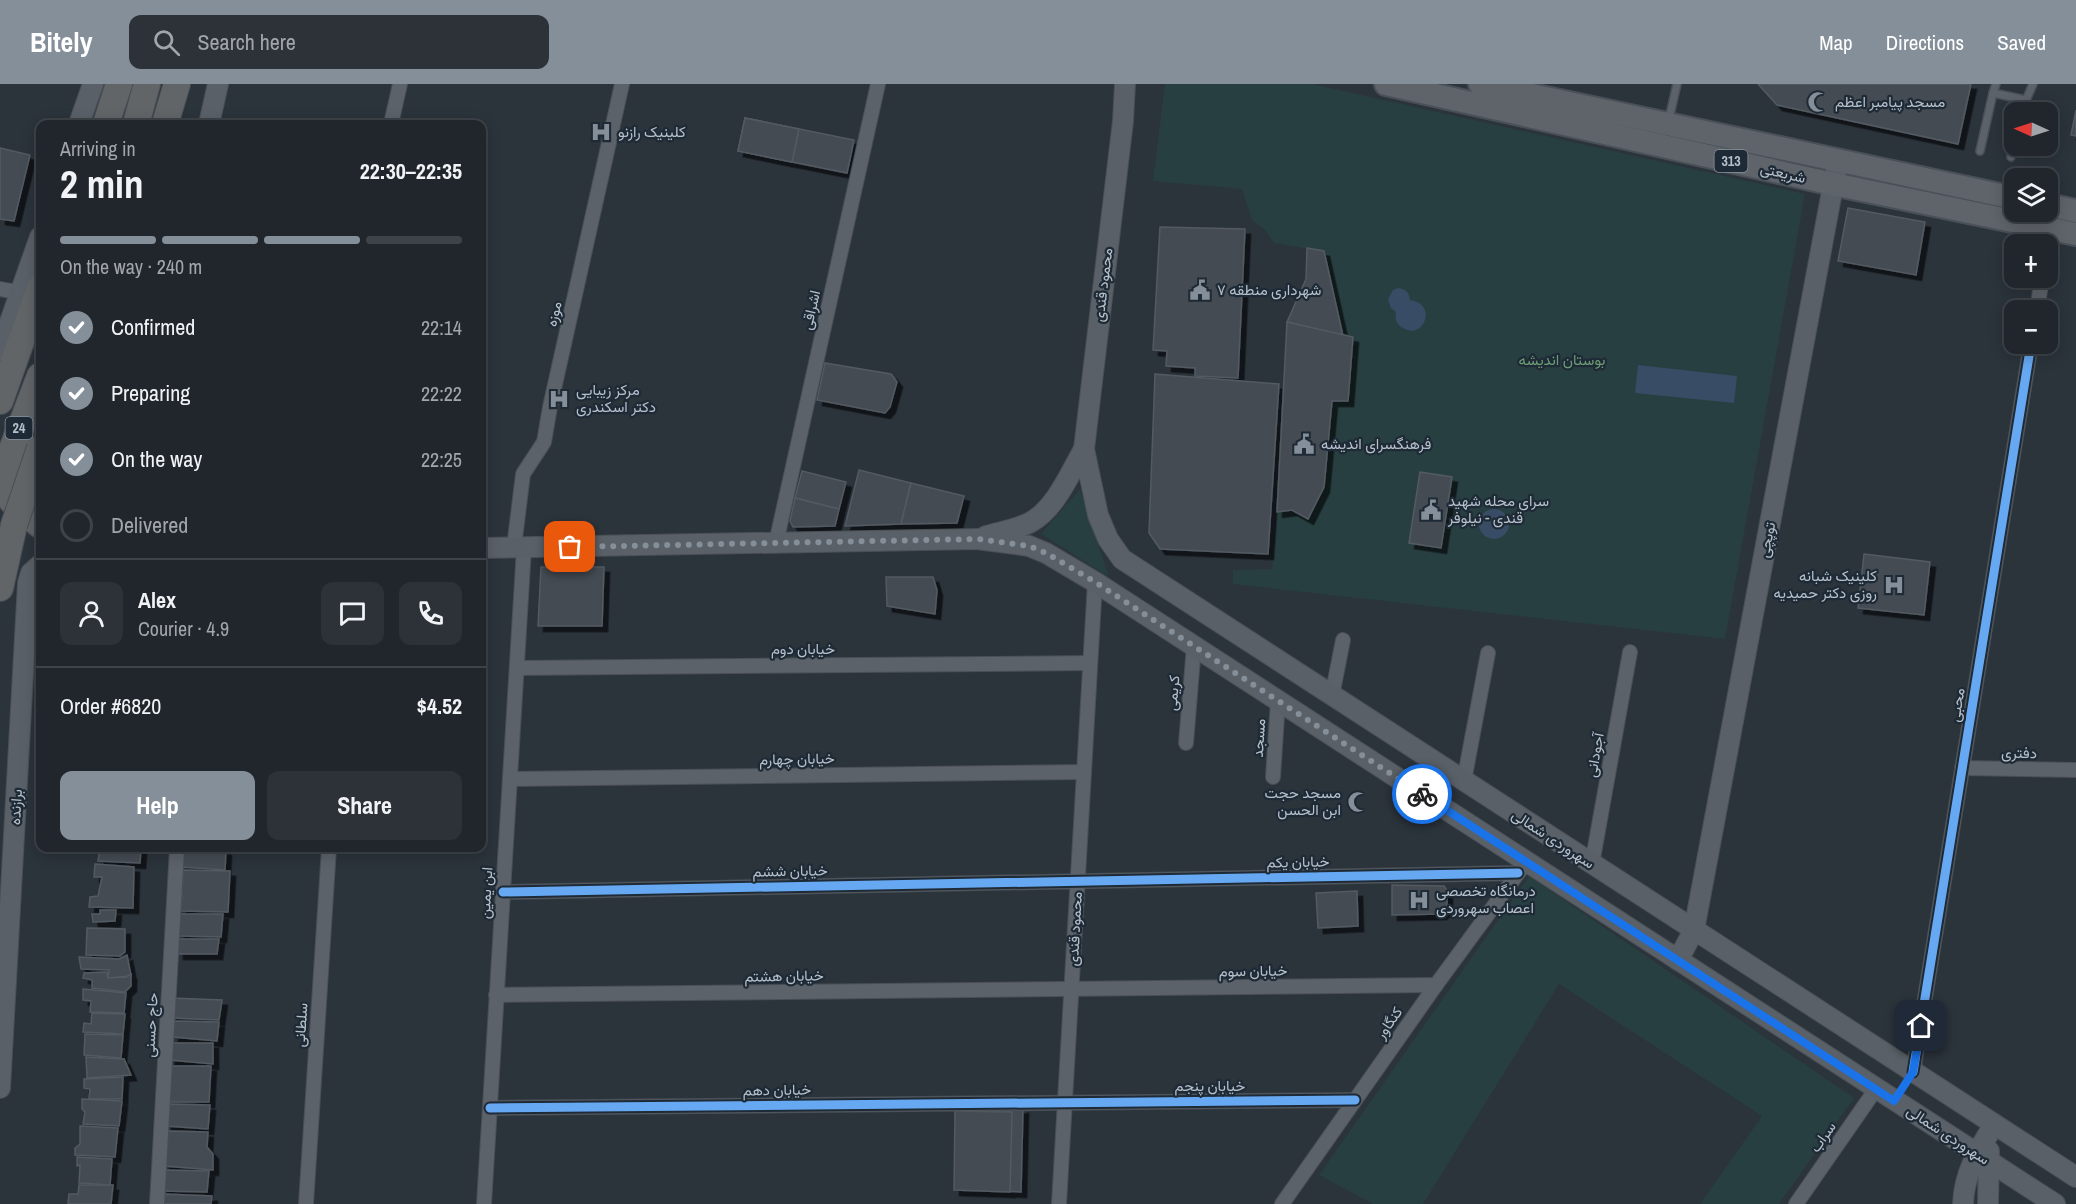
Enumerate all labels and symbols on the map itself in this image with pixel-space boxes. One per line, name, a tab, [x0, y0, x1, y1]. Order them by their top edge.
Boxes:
mosque icon: مسجد پیامبر اعظم	[1806, 90, 1830, 114]
place label: مسجد پیامبر اعظم	[1835, 91, 1945, 112]
north arrow	[2004, 102, 2058, 156]
hospital icon: کلینیک رازنو	[589, 120, 613, 144]
place label: کلینیک رازنو	[618, 121, 686, 142]
road number: 313	[1714, 150, 1748, 172]
street label: شریعتی	[1758, 157, 1808, 188]
street label: محمود قندی	[1088, 247, 1117, 323]
public building icon: شهرداری منطقه ۷	[1188, 278, 1212, 302]
place label: شهرداری منطقه ۷	[1217, 279, 1322, 300]
street label: اشراقی	[796, 288, 825, 332]
street label: موزه	[540, 299, 567, 329]
park label: بوستان اندیشه	[1518, 349, 1606, 370]
place label: مرکز زیبایی دکتر اسکندری	[576, 379, 656, 417]
hospital icon: مرکز زیبایی دکتر اسکندری	[547, 387, 571, 411]
road number: 24	[5, 417, 32, 439]
public building icon: فرهنگسرای اندیشه	[1292, 432, 1316, 456]
place label: فرهنگسرای اندیشه	[1321, 433, 1432, 454]
place label: سرای محله شهید قندی - نیلوفر	[1447, 490, 1549, 528]
public building icon: سرای محله شهید قندی - نیلوفر	[1419, 498, 1443, 522]
street label: توپچی	[1753, 520, 1780, 560]
pin	[544, 521, 595, 572]
place label: کلینیک شبانه روزی دکتر حمیدیه	[1774, 565, 1877, 603]
hospital icon: کلینیک شبانه روزی دکتر حمیدیه	[1882, 573, 1906, 597]
street label: خیابان دوم	[771, 638, 835, 659]
street label: کریمی	[1160, 674, 1185, 712]
street label: محبی	[1943, 686, 1970, 724]
street label: مسجد	[1247, 718, 1270, 758]
street label: آجودانی	[1580, 730, 1609, 779]
street label: دفتری	[2001, 742, 2037, 763]
street label: خیابان چهارم	[759, 747, 835, 770]
courier	[1392, 764, 1452, 824]
place label: مسجد حجت ابن الحسن	[1265, 782, 1341, 820]
street label: برازنده	[4, 788, 27, 826]
mosque icon: مسجد حجت ابن الحسن	[1346, 790, 1370, 814]
street label: سهروردی شمالی	[1508, 804, 1599, 873]
street label: خیابان یکم	[1266, 850, 1330, 873]
street label: خیابان ششم	[752, 859, 828, 882]
street label: ابن یمین	[474, 866, 497, 920]
place label: درمانگاه تخصصی اعصاب سهروردی	[1436, 880, 1536, 918]
hospital icon: درمانگاه تخصصی اعصاب سهروردی	[1407, 888, 1431, 912]
street label: محمود قندی	[1062, 891, 1087, 967]
street label: خیابان سوم	[1218, 959, 1288, 982]
street label: خیابان هشتم	[744, 964, 824, 987]
street label: حاج حسنی	[138, 992, 164, 1058]
pin	[1895, 1000, 1946, 1051]
street label: سلطانی	[288, 1002, 313, 1048]
street label: کنگاور	[1369, 1002, 1407, 1044]
street label: خیابان پنجم	[1175, 1075, 1245, 1096]
street label: خیابان دهم	[743, 1078, 811, 1101]
street label: سهروردی شمالی	[1903, 1100, 1994, 1169]
street label: سراب	[1804, 1117, 1841, 1156]

